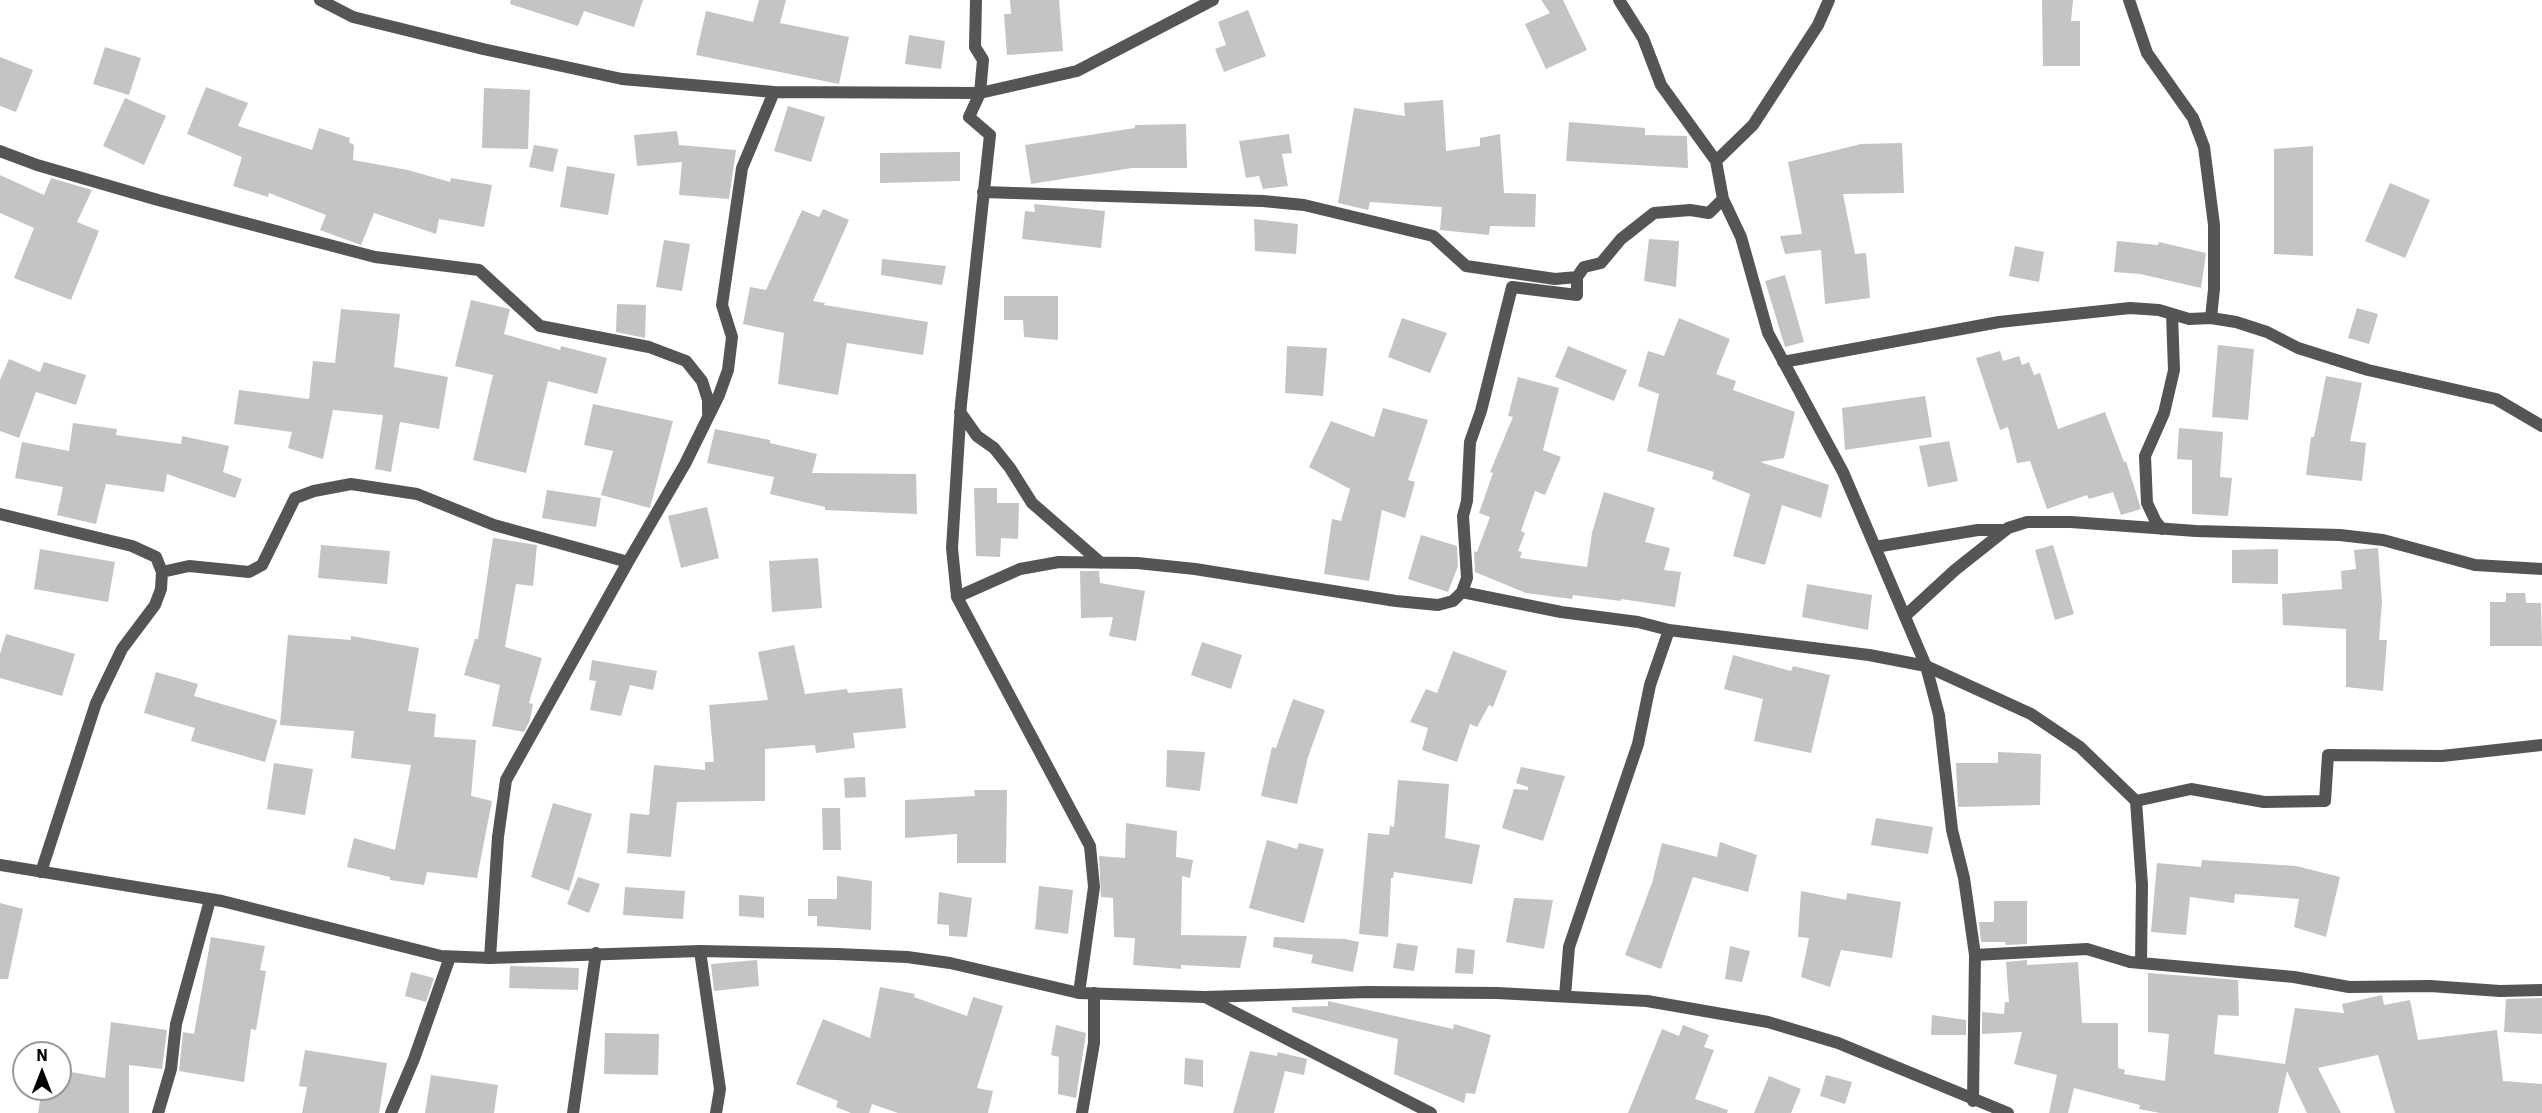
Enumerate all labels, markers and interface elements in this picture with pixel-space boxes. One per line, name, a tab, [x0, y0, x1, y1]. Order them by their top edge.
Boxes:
north arrow	[12, 1041, 72, 1101]
text: N	[36, 1045, 48, 1065]

